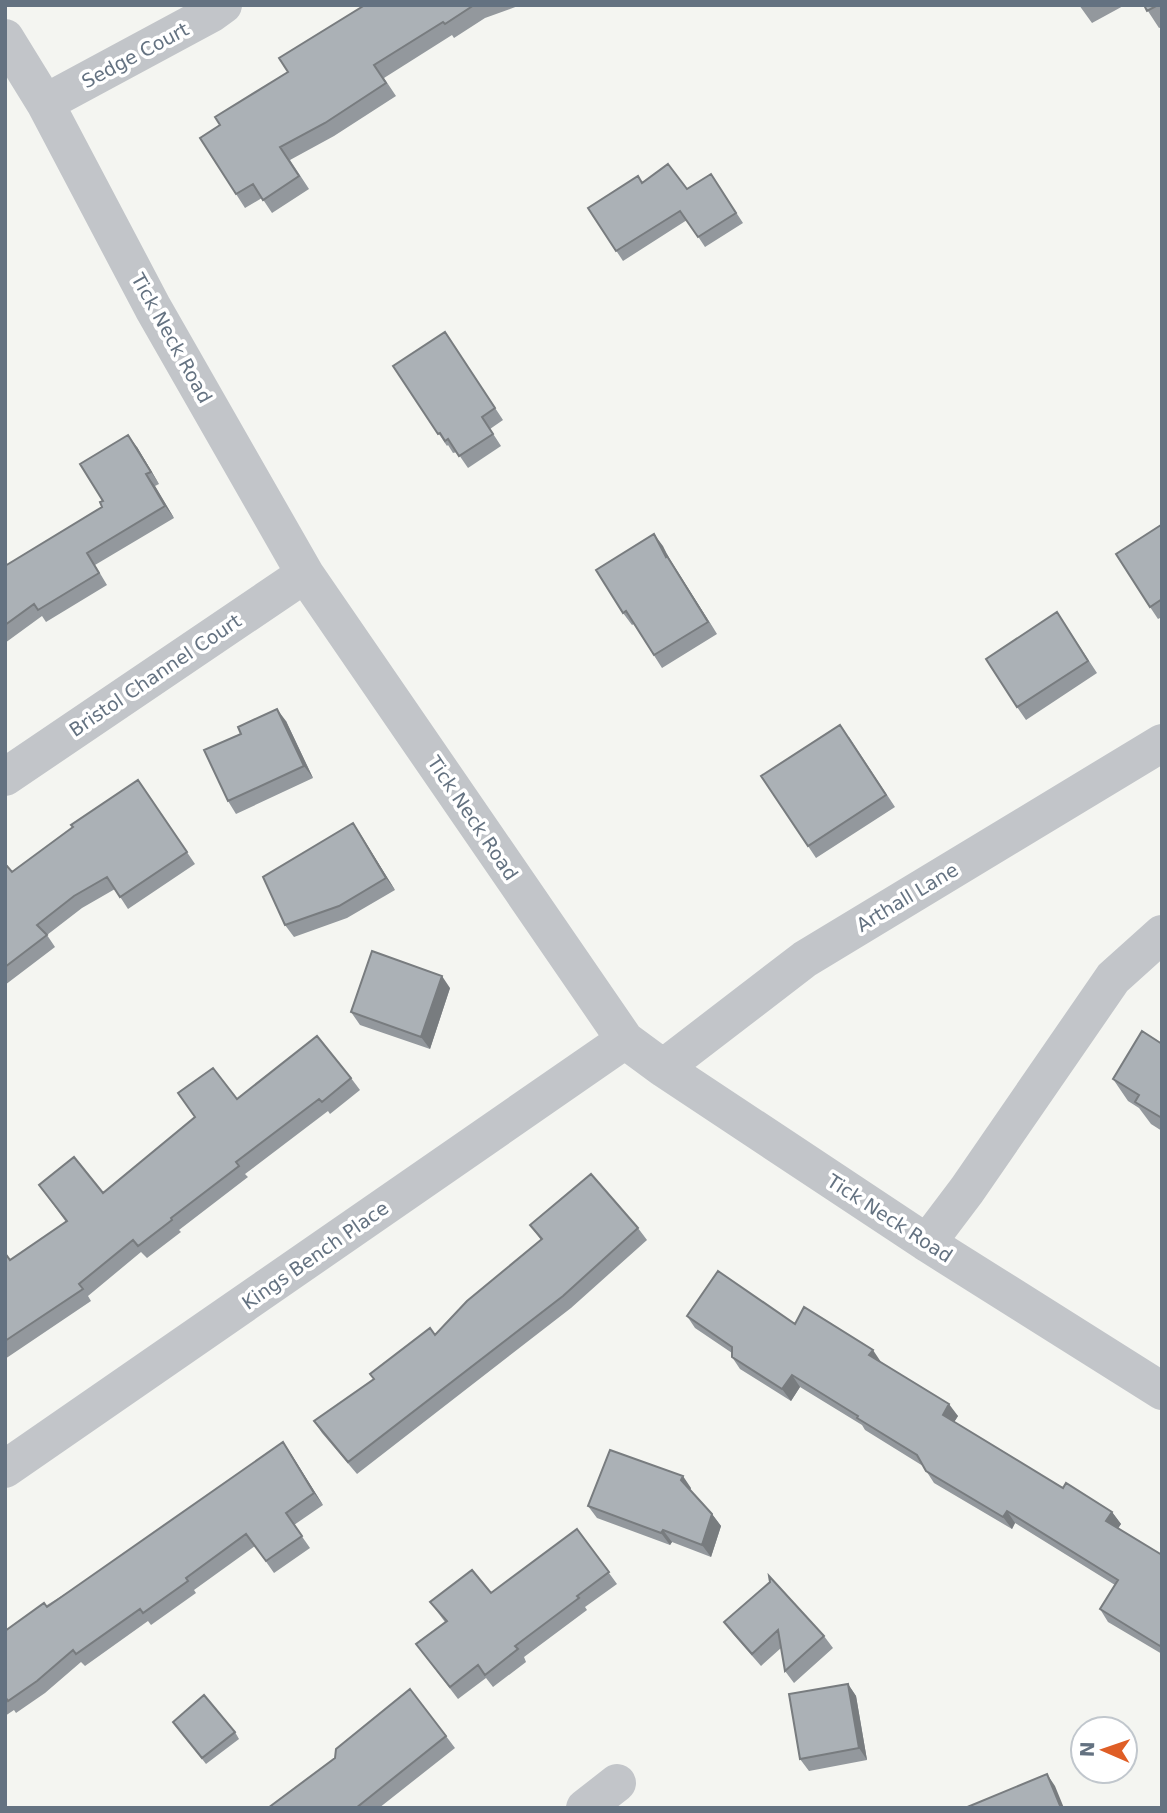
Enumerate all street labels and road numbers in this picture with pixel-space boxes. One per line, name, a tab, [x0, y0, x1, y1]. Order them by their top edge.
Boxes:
street label: Sedge Court	[78, 18, 192, 92]
street label: Tick Neck Road	[127, 268, 217, 407]
street label: Bristol Channel Court	[65, 609, 245, 741]
street label: Tick Neck Road	[423, 751, 523, 884]
street label: Arthall Lane	[852, 858, 962, 936]
street label: Tick Neck Road	[822, 1169, 957, 1267]
street label: Kings Bench Place	[238, 1196, 392, 1314]

